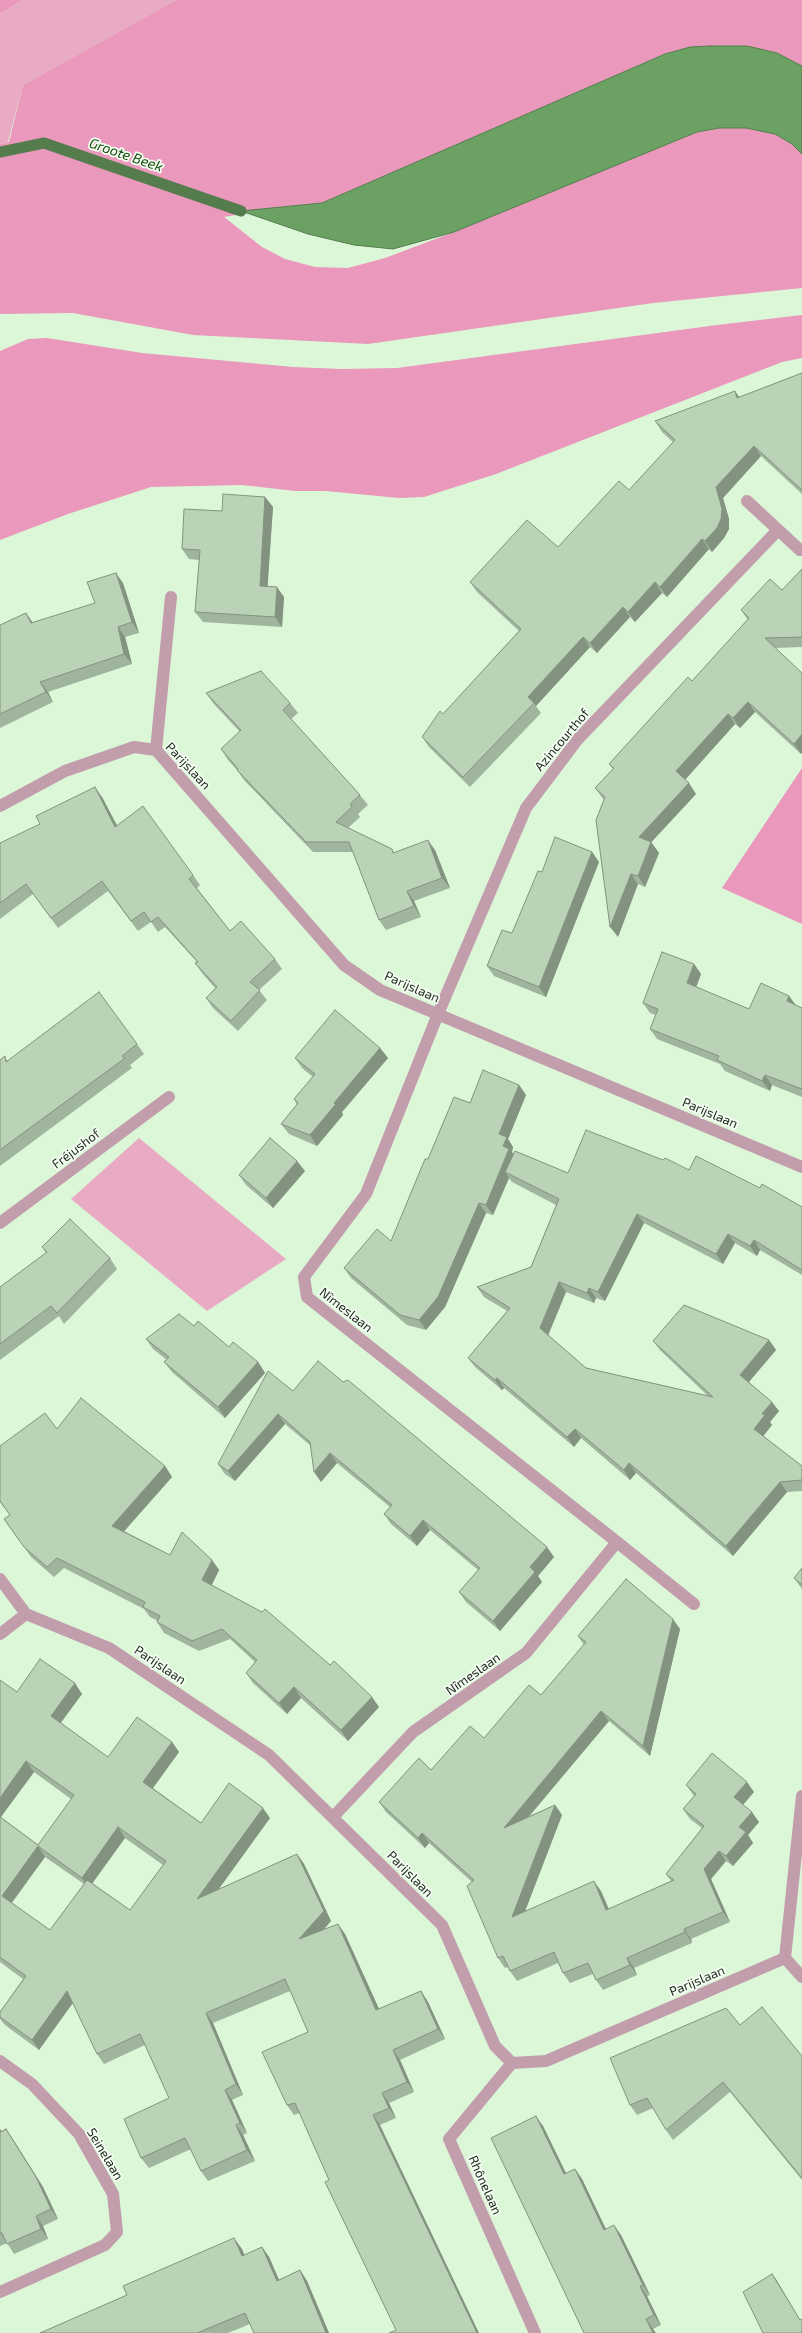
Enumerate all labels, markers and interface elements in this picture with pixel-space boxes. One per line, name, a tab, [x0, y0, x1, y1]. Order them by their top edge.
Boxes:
water label: Groote Beek	[87, 135, 165, 175]
street label: Azincourthof	[531, 706, 593, 774]
street label: Parijslaan	[162, 739, 214, 793]
street label: Parijslaan	[382, 968, 442, 1006]
street label: Parijslaan	[680, 1094, 740, 1132]
street label: Fréjushof	[49, 1126, 103, 1172]
street label: Nîmeslaan	[316, 1284, 376, 1336]
street label: Parijslaan	[131, 1642, 189, 1688]
street label: Nîmeslaan	[443, 1650, 503, 1698]
street label: Parijslaan	[384, 1848, 436, 1900]
street label: Parijslaan	[667, 1962, 727, 2000]
street label: Seinelaan	[83, 2125, 127, 2183]
street label: Rhônelaan	[465, 2153, 505, 2217]

